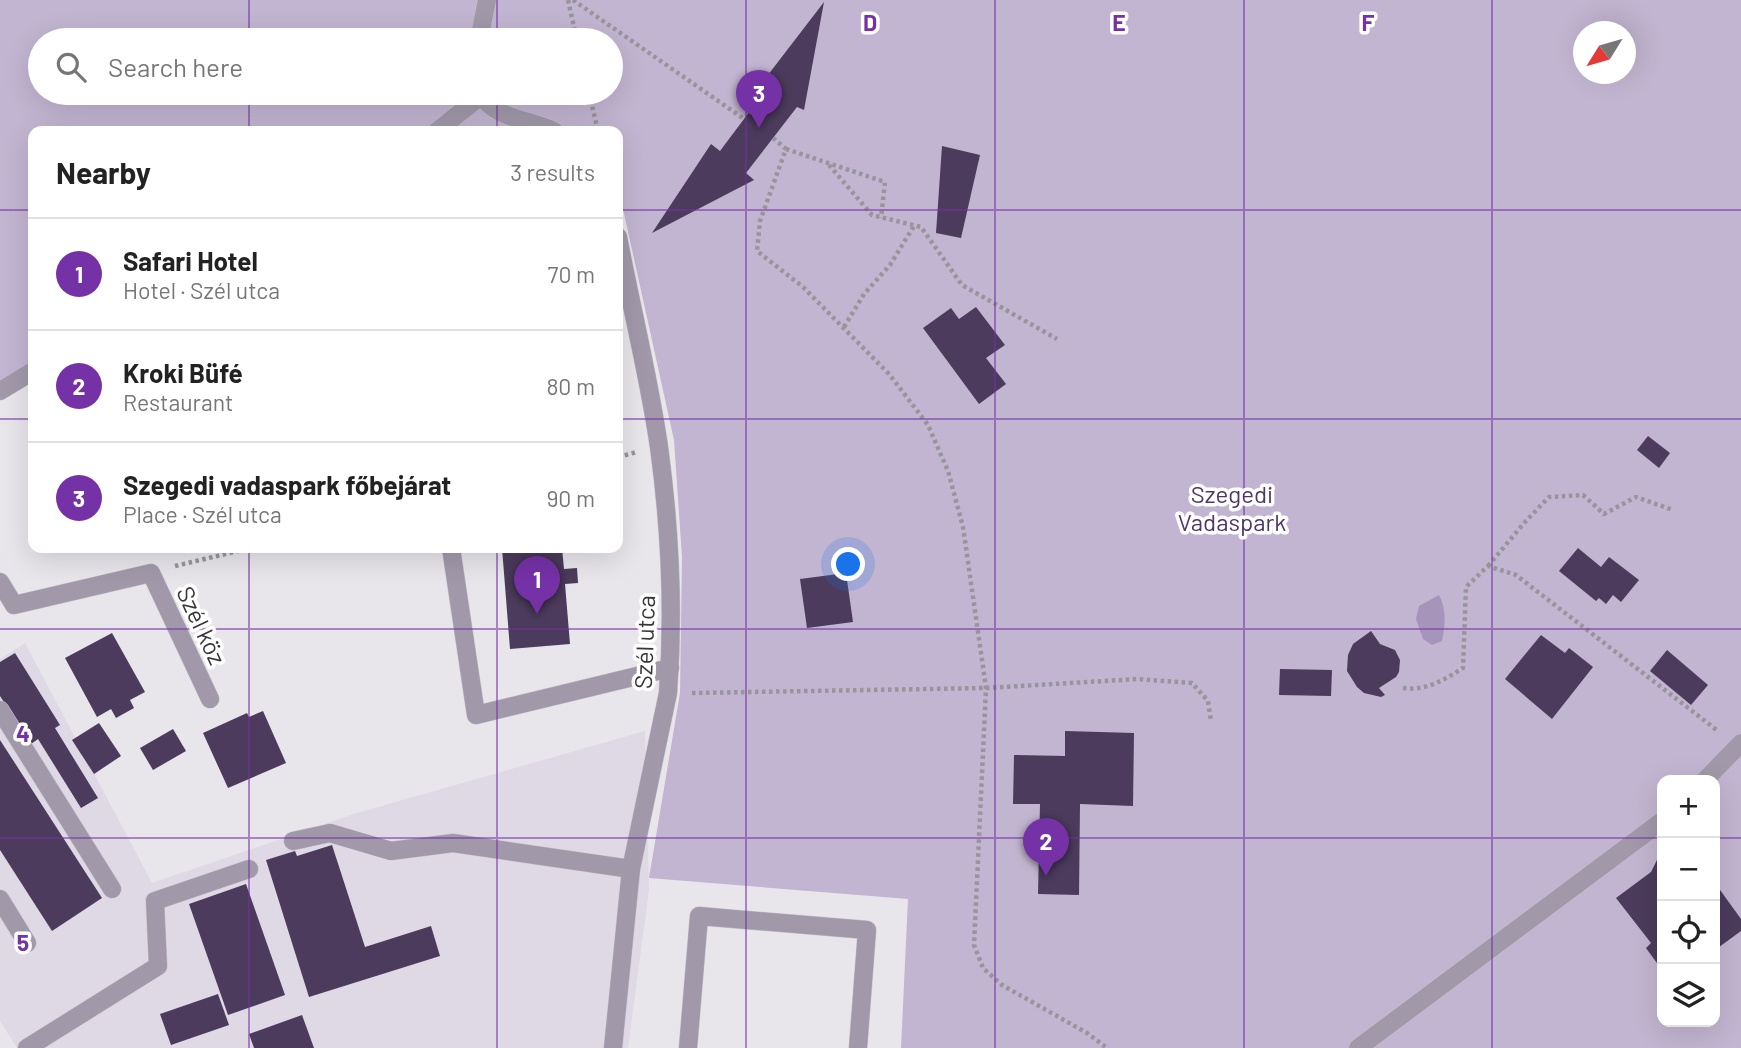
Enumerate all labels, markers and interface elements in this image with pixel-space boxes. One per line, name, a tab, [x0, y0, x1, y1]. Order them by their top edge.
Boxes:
text: D	[863, 8, 877, 36]
text: E	[1112, 8, 1126, 36]
text: F	[1362, 8, 1375, 36]
north arrow	[1573, 21, 1636, 84]
search box	[28, 28, 623, 105]
icon: search	[52, 48, 90, 86]
text: Search here	[108, 51, 243, 82]
pin: 3	[736, 70, 782, 128]
text: Nearby	[56, 154, 151, 190]
text: 3 results	[510, 158, 595, 186]
text: Safari Hotel	[123, 245, 258, 276]
text: 1	[75, 260, 83, 288]
text: 70 m	[548, 260, 595, 288]
text: Hotel · Szél utca	[123, 276, 280, 304]
text: Kroki Büfé	[123, 357, 243, 388]
text: 2	[73, 372, 85, 400]
text: 80 m	[546, 372, 595, 400]
text: Restaurant	[123, 388, 233, 416]
text: Szegedi vadaspark főbejárat	[123, 469, 451, 500]
park label: Szegedi Vadaspark	[1178, 479, 1286, 536]
text: 3	[73, 484, 85, 512]
text: 90 m	[546, 484, 595, 512]
text: Place · Szél utca	[123, 500, 282, 528]
your location	[831, 547, 865, 581]
pin: 1	[514, 556, 560, 614]
street label: Szél köz	[171, 581, 233, 669]
street label: Szél utca	[628, 595, 660, 689]
text: 4	[16, 719, 30, 747]
map controls	[1657, 775, 1720, 1027]
button: +	[1657, 775, 1720, 838]
pin: 2	[1023, 818, 1069, 876]
button: −	[1657, 838, 1720, 901]
button: locate	[1657, 901, 1720, 964]
text: 5	[17, 928, 29, 956]
button: layers	[1657, 964, 1720, 1027]

